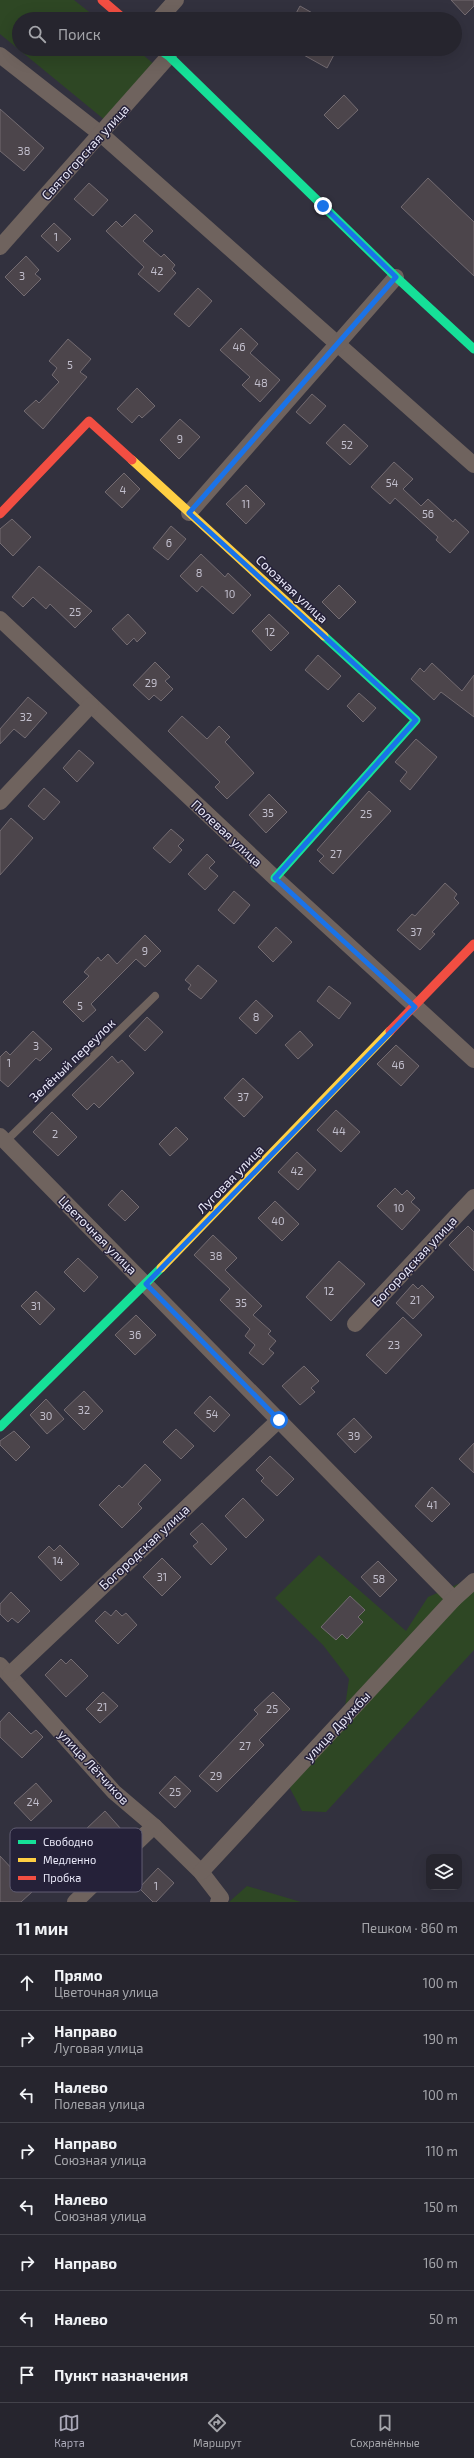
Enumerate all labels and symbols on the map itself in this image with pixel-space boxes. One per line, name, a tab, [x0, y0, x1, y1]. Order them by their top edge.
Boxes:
street label: Святогорская улица	[38, 101, 132, 203]
house number: 38	[18, 144, 30, 157]
route end	[314, 197, 332, 215]
house number: 1	[54, 230, 58, 243]
house number: 42	[151, 264, 163, 277]
house number: 3	[19, 269, 25, 282]
house number: 46	[232, 340, 246, 353]
house number: 5	[67, 358, 73, 371]
house number: 48	[254, 376, 268, 389]
house number: 9	[177, 432, 183, 445]
house number: 52	[341, 438, 353, 451]
house number: 54	[386, 476, 399, 489]
house number: 4	[120, 483, 127, 496]
house number: 11	[242, 497, 250, 510]
house number: 56	[422, 507, 434, 520]
house number: 6	[166, 536, 172, 549]
street label: Союзная улица	[253, 552, 331, 626]
house number: 8	[196, 566, 202, 579]
house number: 10	[224, 587, 236, 600]
house number: 25	[69, 605, 81, 618]
house number: 12	[265, 625, 275, 638]
house number: 29	[145, 676, 157, 689]
house number: 32	[20, 710, 32, 723]
street label: Полевая улица	[188, 796, 266, 870]
house number: 35	[262, 806, 274, 819]
house number: 25	[360, 807, 372, 820]
house number: 27	[330, 847, 342, 860]
house number: 37	[410, 925, 422, 938]
house number: 9	[142, 944, 148, 957]
house number: 5	[77, 999, 83, 1012]
house number: 8	[253, 1010, 259, 1023]
street label: Зелёный переулок	[26, 1015, 118, 1105]
house number: 3	[33, 1039, 39, 1052]
house number: 1	[7, 1056, 11, 1069]
house number: 46	[391, 1058, 405, 1071]
house number: 37	[237, 1090, 249, 1103]
house number: 44	[332, 1124, 346, 1137]
house number: 2	[52, 1127, 58, 1140]
street label: Луговая улица	[193, 1141, 267, 1217]
house number: 42	[291, 1164, 303, 1177]
street label: Цветочная улица	[55, 1192, 141, 1278]
house number: 10	[393, 1201, 405, 1214]
street label: Богородская улица	[368, 1212, 460, 1310]
house number: 40	[271, 1214, 285, 1227]
house number: 38	[210, 1249, 222, 1262]
house number: 12	[324, 1284, 334, 1297]
house number: 21	[410, 1293, 420, 1306]
house number: 35	[235, 1296, 247, 1309]
house number: 31	[31, 1299, 41, 1312]
house number: 36	[129, 1328, 141, 1341]
house number: 23	[388, 1338, 400, 1351]
house number: 32	[78, 1403, 90, 1416]
house number: 54	[206, 1407, 219, 1420]
house number: 30	[40, 1409, 52, 1422]
route start	[270, 1411, 288, 1429]
house number: 39	[348, 1429, 360, 1442]
house number: 41	[426, 1498, 438, 1511]
street label: Богородская улица	[95, 1501, 193, 1593]
house number: 14	[52, 1554, 64, 1567]
house number: 31	[157, 1570, 167, 1583]
house number: 58	[373, 1572, 385, 1585]
street label: улица Дружбы	[301, 1688, 373, 1764]
house number: 21	[97, 1700, 107, 1713]
house number: 25	[266, 1702, 278, 1715]
street label: улица Лётчиков	[55, 1726, 133, 1808]
house number: 27	[239, 1739, 251, 1752]
house number: 29	[210, 1769, 222, 1782]
house number: 25	[169, 1785, 181, 1798]
house number: 24	[27, 1795, 40, 1808]
legend	[10, 1828, 142, 1892]
text: Свободно	[43, 1835, 93, 1848]
text: Медленно	[43, 1853, 96, 1866]
text: Пробка	[43, 1871, 81, 1884]
house number: 1	[154, 1879, 158, 1892]

